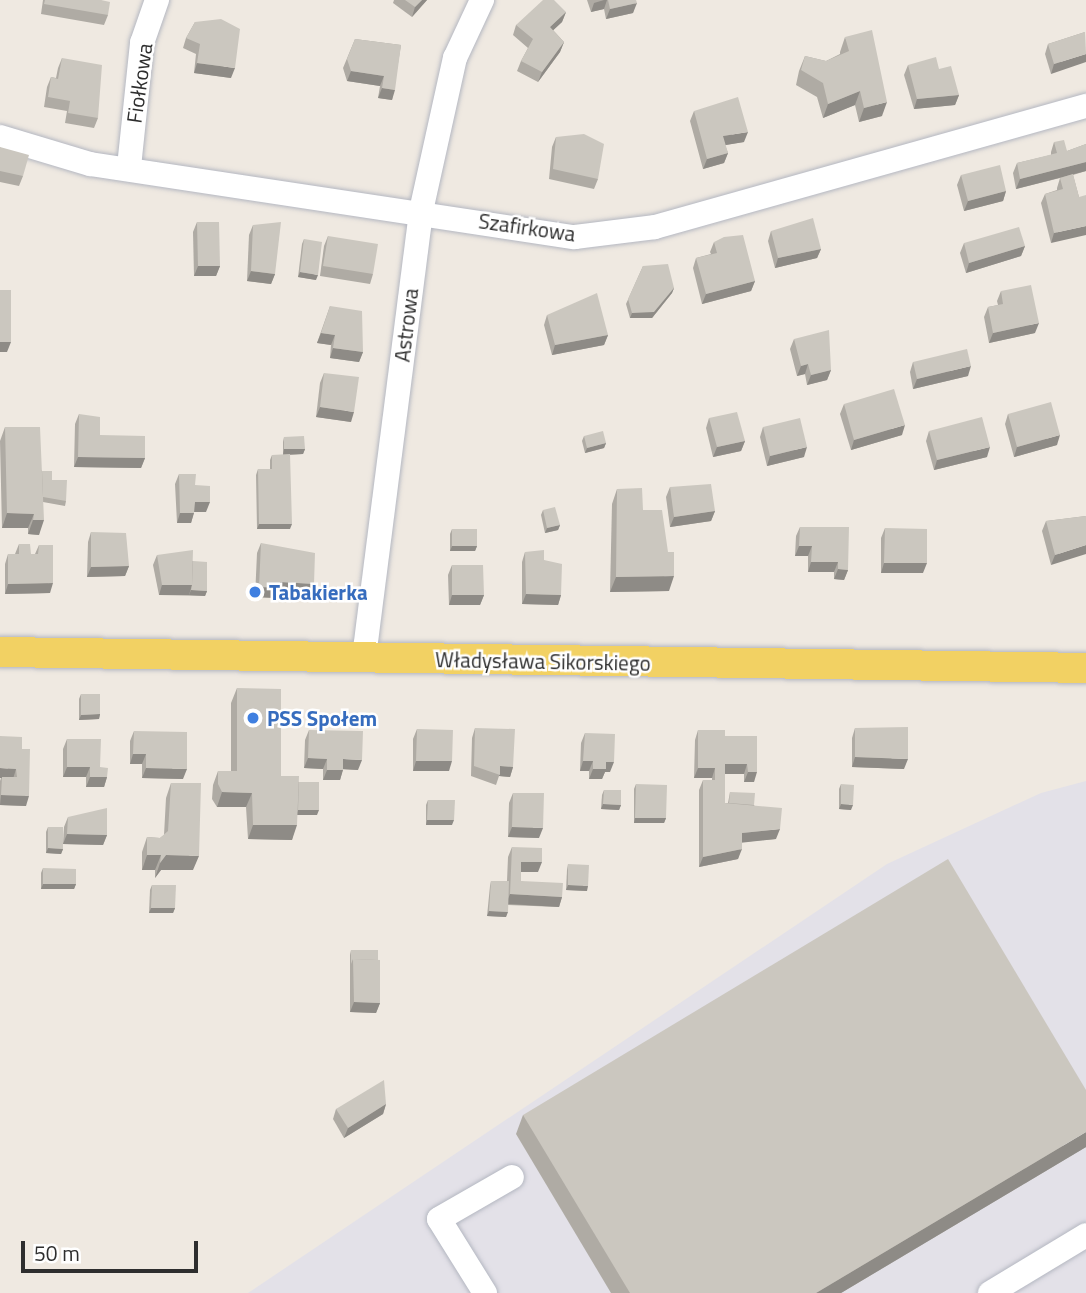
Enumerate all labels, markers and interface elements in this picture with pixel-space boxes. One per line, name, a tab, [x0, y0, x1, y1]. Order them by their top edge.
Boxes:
street label: Fiołkowa	[121, 41, 157, 125]
street label: Szafirkowa	[477, 208, 577, 246]
street label: Astrowa	[389, 287, 423, 363]
place label: Tabakierka	[269, 579, 368, 605]
marker: Tabakierka	[247, 584, 263, 600]
street label: Władysława Sikorskiego	[435, 647, 651, 675]
place label: PSS Społem	[267, 705, 377, 731]
marker: PSS Społem	[245, 710, 261, 726]
scale bar	[24, 1226, 201, 1270]
text: 50 m	[34, 1237, 80, 1269]

